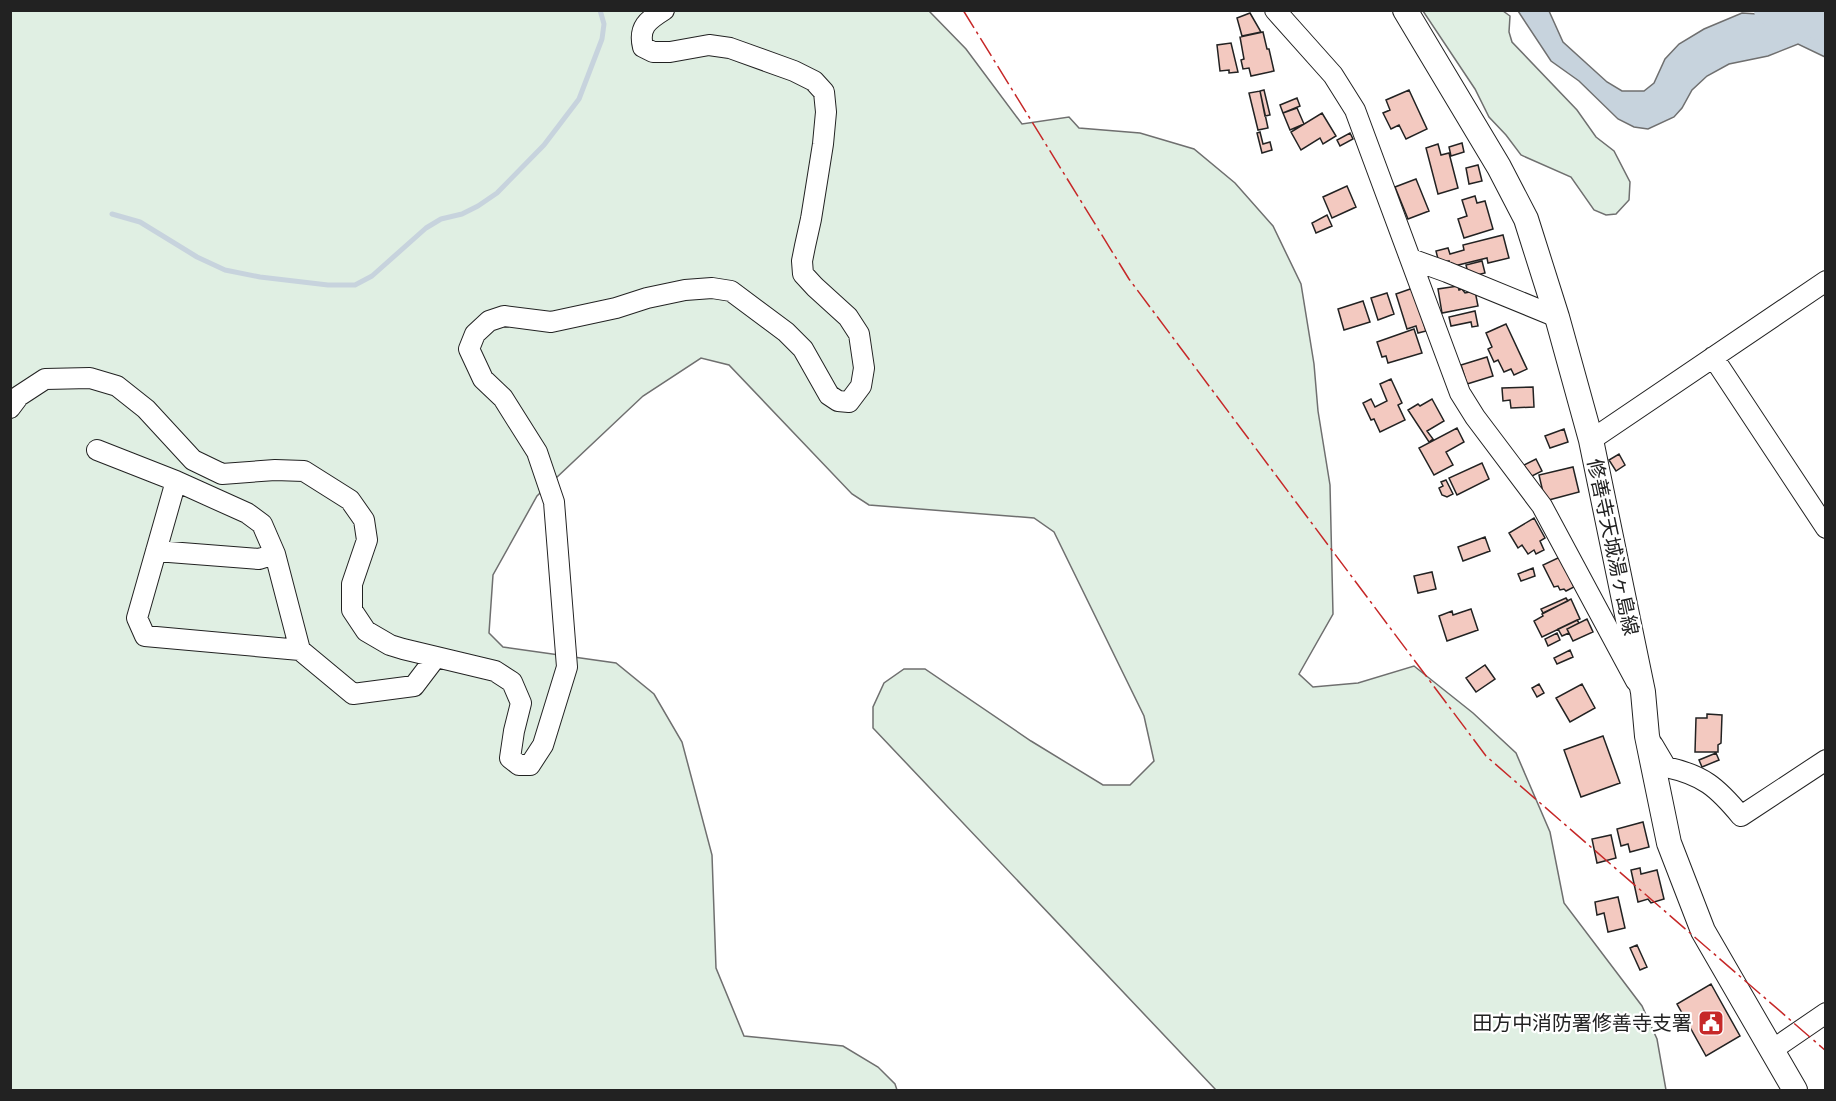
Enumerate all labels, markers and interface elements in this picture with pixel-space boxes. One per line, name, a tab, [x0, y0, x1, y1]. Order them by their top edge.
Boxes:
street label: 修善寺天城湯ヶ島線	[1582, 456, 1644, 638]
public building icon: 田方中消防署修善寺支署	[1696, 1008, 1726, 1038]
place label: 田方中消防署修善寺支署	[1472, 1010, 1692, 1036]

